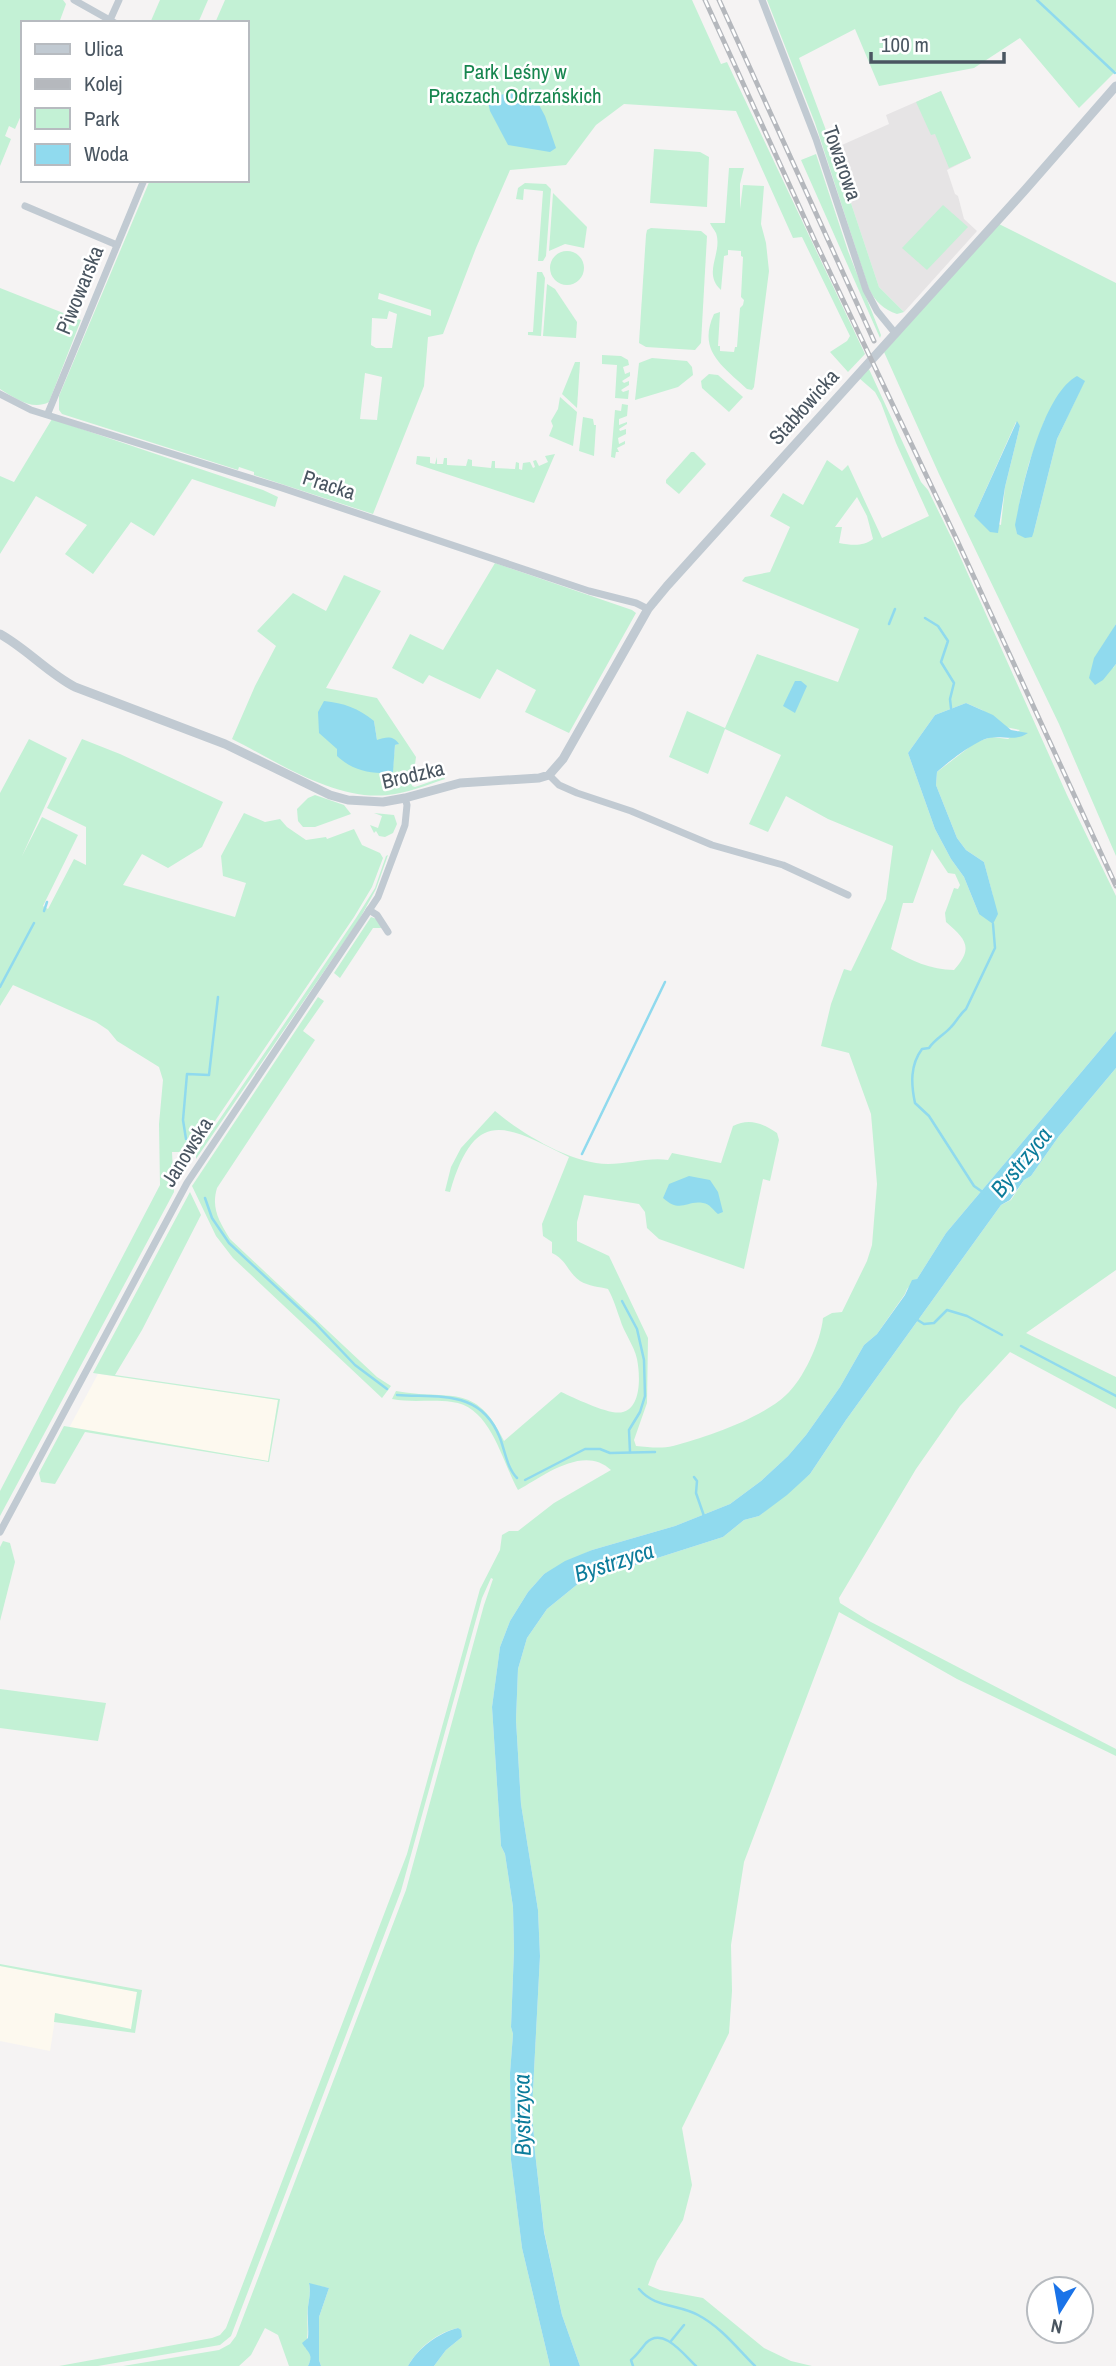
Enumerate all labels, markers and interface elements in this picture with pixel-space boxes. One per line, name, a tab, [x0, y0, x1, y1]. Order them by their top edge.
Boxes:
legend	[21, 21, 248, 182]
scale bar	[871, 21, 1004, 65]
text: 100 m	[881, 30, 929, 59]
text: Ulica	[84, 34, 124, 63]
park label: Park Leśny w Praczach Odrzańskich	[428, 57, 602, 110]
text: Kolej	[84, 69, 122, 98]
text: Park	[84, 104, 120, 133]
street label: Towarowa	[816, 121, 869, 205]
text: Woda	[84, 139, 129, 168]
street label: Piwowarska	[49, 241, 111, 338]
street label: Stabłowicka	[762, 362, 846, 451]
street label: Pracka	[299, 462, 360, 507]
street label: Brodzka	[379, 753, 447, 796]
street label: Janowska	[154, 1111, 219, 1192]
water label: Bystrzyca	[983, 1120, 1058, 1203]
water label: Bystrzyca	[570, 1534, 658, 1589]
water label: Bystrzyca	[505, 2074, 538, 2156]
north arrow	[1025, 2275, 1095, 2345]
text: N	[1049, 2313, 1065, 2341]

